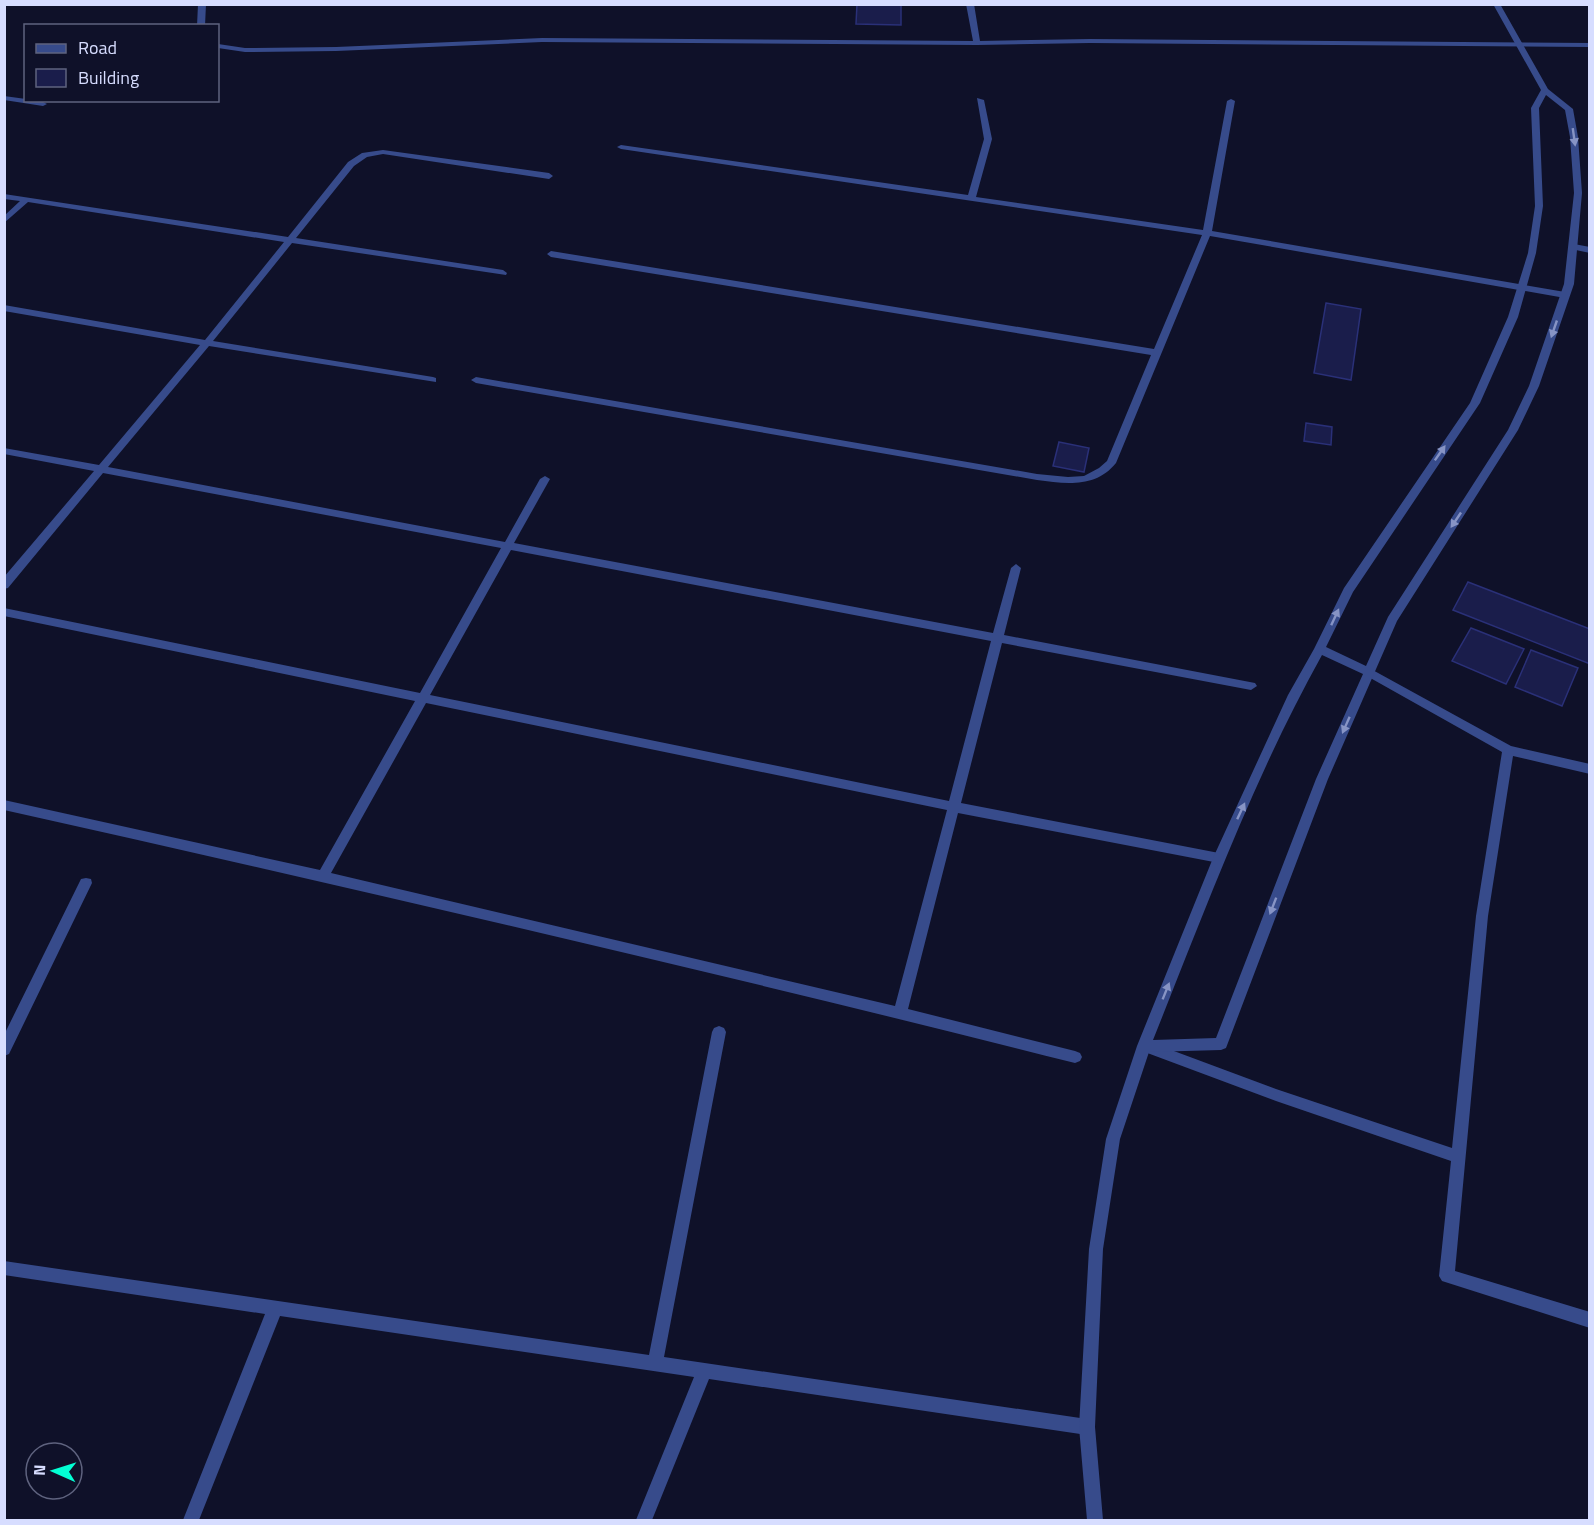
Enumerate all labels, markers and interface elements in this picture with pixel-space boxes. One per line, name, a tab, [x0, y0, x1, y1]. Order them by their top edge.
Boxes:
legend	[24, 24, 219, 102]
text: Road	[78, 34, 117, 61]
text: Building	[78, 64, 139, 91]
one-way arrow	[1569, 127, 1578, 146]
one-way arrow	[1549, 320, 1559, 338]
one-way arrow	[1434, 446, 1446, 462]
one-way arrow	[1450, 511, 1462, 527]
one-way arrow	[1331, 609, 1340, 626]
one-way arrow	[1340, 716, 1350, 734]
one-way arrow	[1236, 803, 1245, 820]
one-way arrow	[1268, 897, 1277, 915]
one-way arrow	[1161, 982, 1171, 1000]
north arrow	[24, 1441, 84, 1501]
text: N	[27, 1464, 51, 1476]

